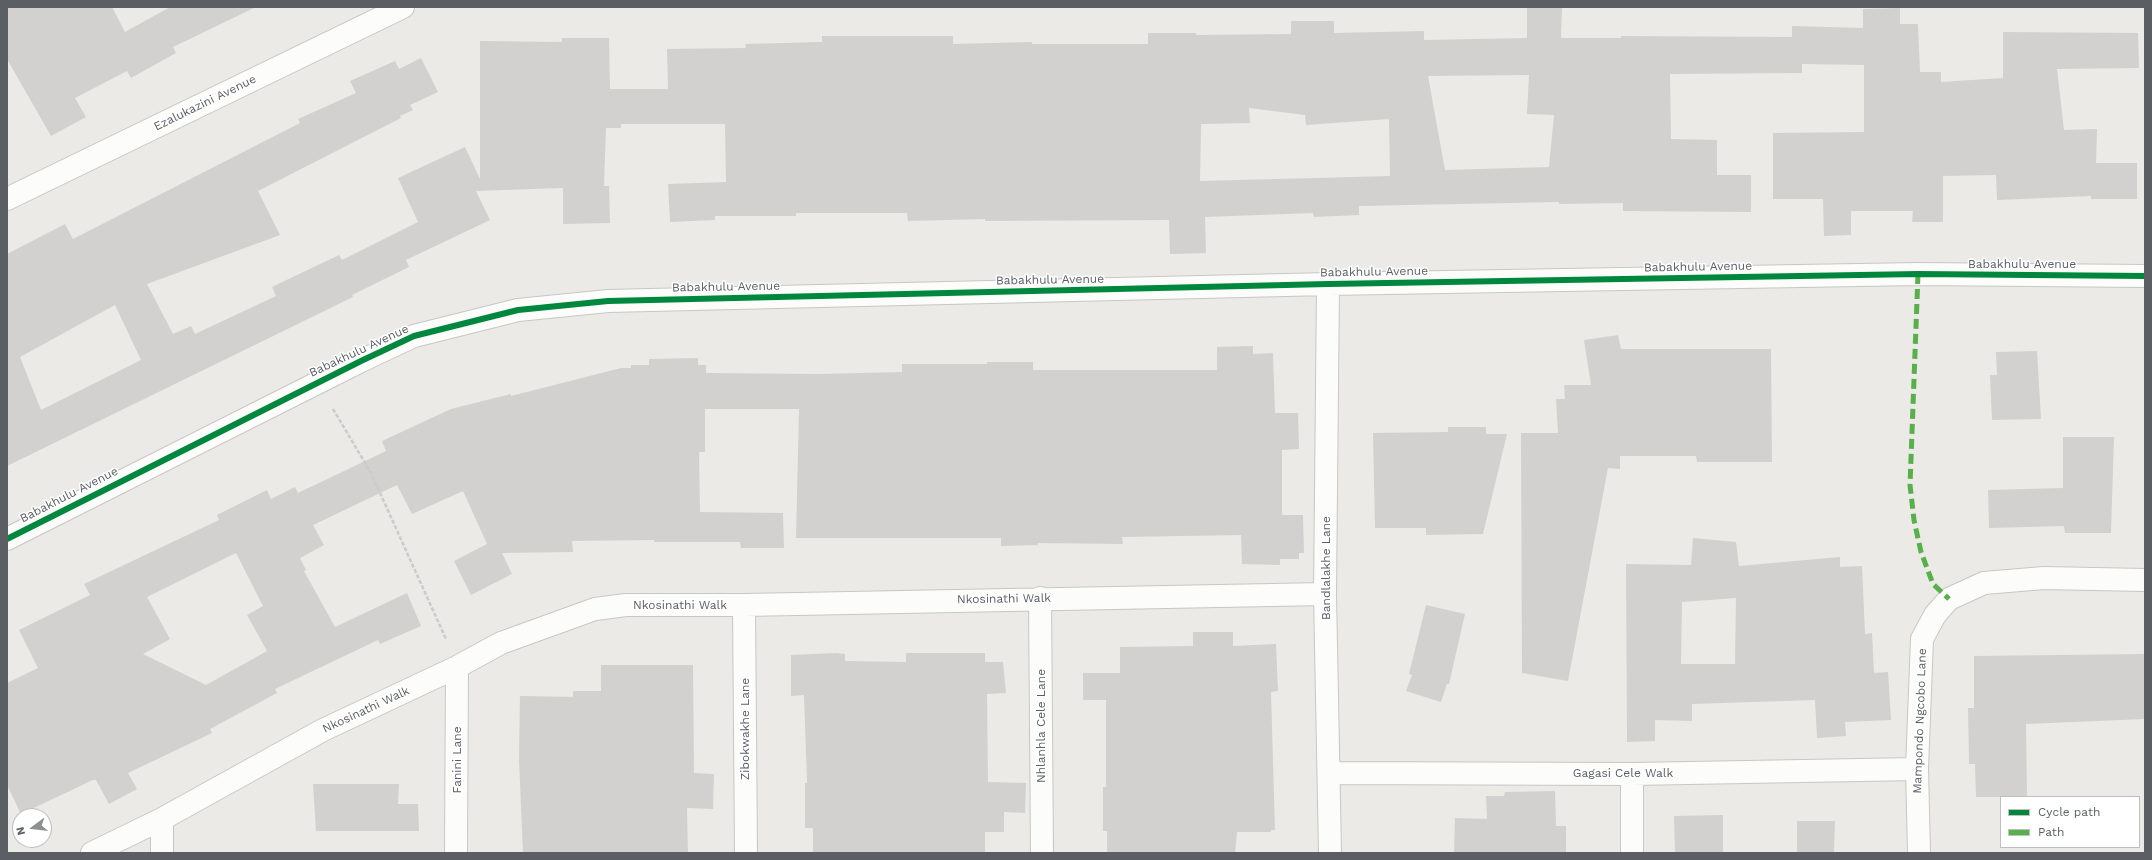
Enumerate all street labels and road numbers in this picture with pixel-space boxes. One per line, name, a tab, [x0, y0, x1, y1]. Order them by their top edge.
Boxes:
street label: Ezalukazini Avenue	[151, 72, 259, 134]
street label: Babakhulu Avenue	[1968, 257, 2076, 271]
street label: Babakhulu Avenue	[1644, 259, 1752, 275]
street label: Babakhulu Avenue	[1320, 264, 1428, 280]
street label: Babakhulu Avenue	[996, 272, 1104, 288]
street label: Babakhulu Avenue	[672, 279, 780, 295]
street label: Babakhulu Avenue	[307, 322, 411, 380]
street label: Babakhulu Avenue	[18, 464, 120, 526]
street label: Bandlalakhe Lane	[1319, 516, 1333, 620]
street label: Nkosinathi Walk	[957, 591, 1051, 607]
street label: Nkosinathi Walk	[633, 598, 727, 612]
street label: Mampondo Ngcobo Lane	[1910, 648, 1930, 794]
street label: Nhlanhla Cele Lane	[1034, 669, 1048, 783]
street label: Zibokwakhe Lane	[738, 678, 752, 780]
street label: Nkosinathi Walk	[320, 684, 412, 736]
street label: Fanini Lane	[450, 726, 464, 794]
street label: Gagasi Cele Walk	[1573, 766, 1673, 780]

